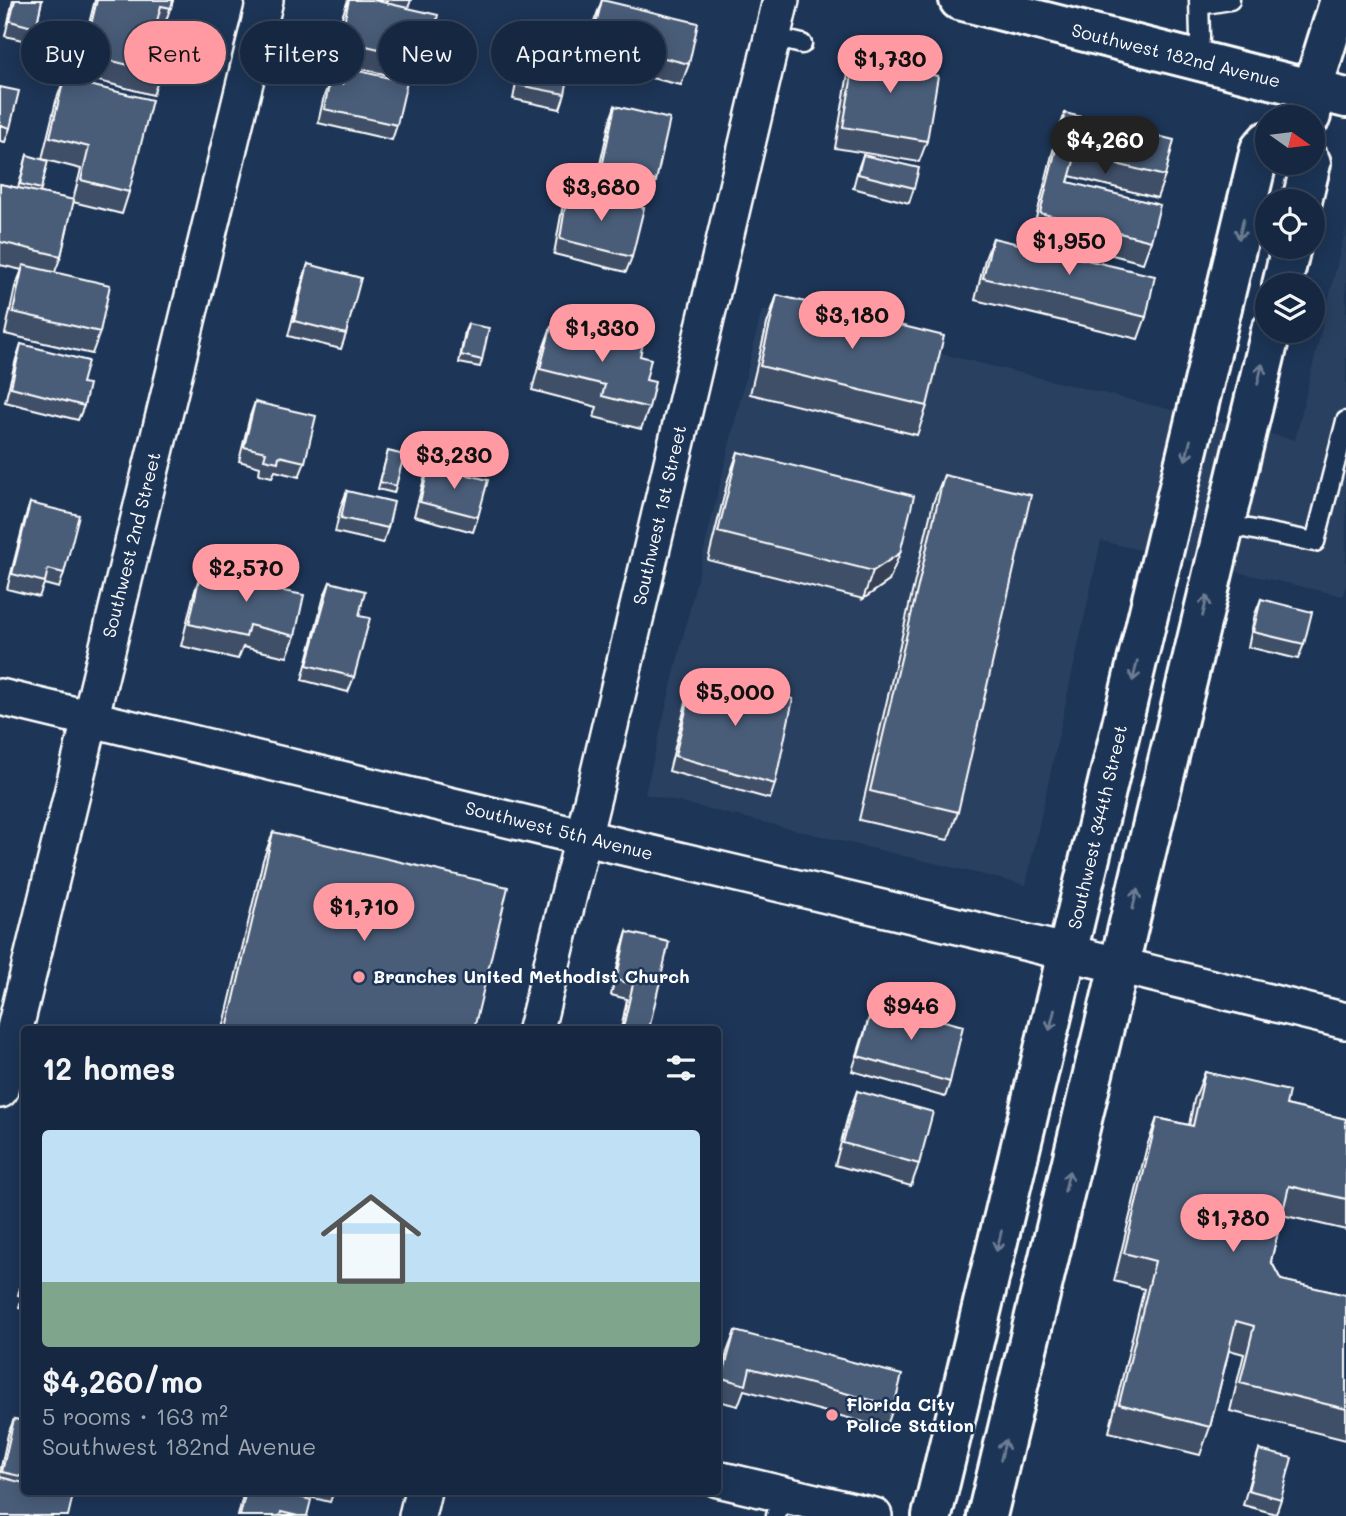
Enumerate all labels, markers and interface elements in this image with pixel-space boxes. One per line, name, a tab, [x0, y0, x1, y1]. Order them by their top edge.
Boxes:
street label: Southwest 182nd Avenue	[1069, 17, 1283, 93]
chip: Buy	[21, 21, 110, 84]
chip: Rent	[124, 21, 226, 84]
chip: Filters	[240, 21, 364, 84]
chip: New	[378, 21, 477, 84]
chip: Apartment	[491, 21, 666, 84]
pin: $1,730	[833, 36, 947, 95]
text: $1,730	[854, 43, 926, 73]
north arrow	[1255, 105, 1325, 175]
map controls	[1255, 105, 1325, 343]
pin: $4,260	[1048, 116, 1162, 176]
text: $4,260	[1066, 124, 1144, 154]
pin: $3,680	[544, 164, 658, 223]
text: $3,680	[562, 171, 640, 201]
button: locate	[1255, 189, 1325, 259]
one-way arrow	[1234, 217, 1248, 240]
pin: $1,950	[1012, 218, 1126, 277]
text: $1,950	[1032, 225, 1106, 255]
button: layers	[1255, 273, 1325, 343]
pin: $3,180	[795, 292, 909, 351]
text: $3,180	[815, 299, 889, 329]
pin: $1,330	[545, 304, 659, 364]
text: $1,330	[565, 312, 639, 342]
one-way arrow	[1254, 363, 1267, 386]
street label: Southwest 1st Street	[627, 422, 691, 607]
pin: $3,230	[397, 432, 511, 491]
one-way arrow	[1181, 438, 1194, 461]
text: $3,230	[416, 439, 492, 469]
street label: Southwest 2nd Street	[96, 449, 166, 640]
pin: $2,570	[189, 544, 303, 604]
text: $2,570	[208, 552, 284, 582]
one-way arrow	[1198, 595, 1212, 618]
one-way arrow	[1128, 659, 1141, 682]
pin: $5,000	[678, 668, 792, 728]
text: $5,000	[695, 676, 775, 706]
street label: Southwest 344th Street	[1062, 722, 1132, 931]
street label: Southwest 5th Avenue	[463, 795, 656, 865]
pin: $1,710	[307, 884, 421, 943]
one-way arrow	[1128, 888, 1142, 911]
text: $1,710	[329, 891, 399, 921]
place label: Branches United Methodist Church	[373, 964, 690, 988]
marker: Branches United Methodist Church	[351, 969, 367, 985]
pin: $946	[870, 982, 952, 1042]
text: $946	[883, 990, 939, 1020]
one-way arrow	[1045, 1008, 1058, 1031]
text: 12 homes	[42, 1048, 175, 1088]
icon: filters	[662, 1049, 700, 1087]
one-way arrow	[1061, 1170, 1074, 1193]
icon: home	[308, 1176, 434, 1302]
pin: $1,780	[1176, 1194, 1290, 1254]
text: $1,780	[1196, 1202, 1270, 1232]
one-way arrow	[992, 1229, 1005, 1252]
text: $4,260/mo	[42, 1361, 203, 1401]
place label: Florida City Police Station	[846, 1392, 974, 1437]
text: 5 rooms · 163 m²	[42, 1401, 228, 1431]
marker: Florida City Police Station	[824, 1407, 840, 1423]
text: Southwest 182nd Avenue	[42, 1431, 316, 1461]
one-way arrow	[997, 1439, 1010, 1462]

